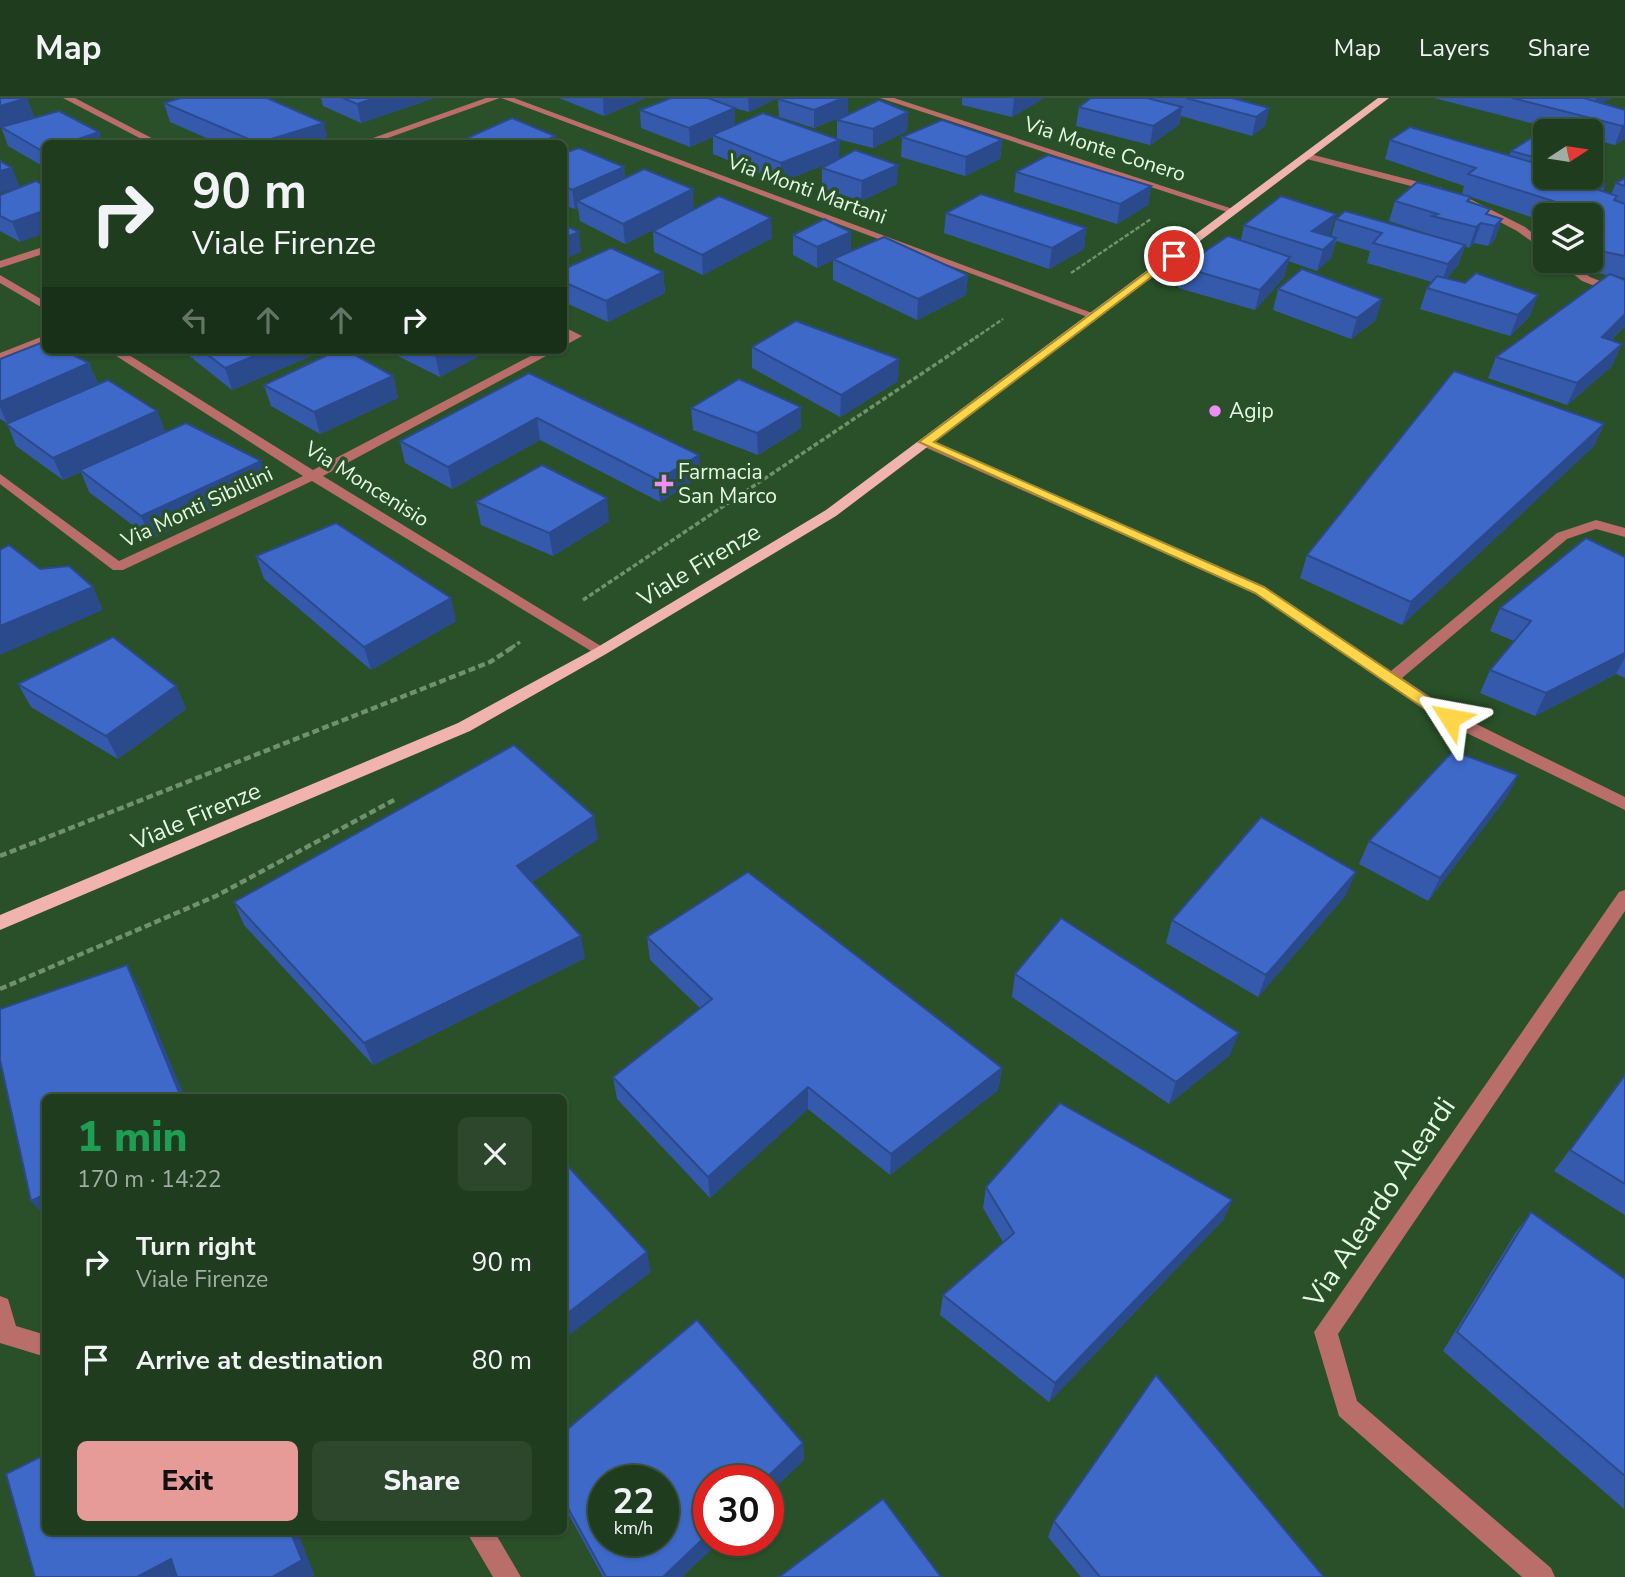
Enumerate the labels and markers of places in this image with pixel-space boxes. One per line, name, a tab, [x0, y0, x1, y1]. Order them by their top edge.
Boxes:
pin	[1144, 226, 1204, 286]
place label: Agip	[1229, 397, 1274, 425]
marker: Agip	[1207, 403, 1223, 419]
place label: Farmacia San Marco	[678, 458, 777, 510]
marker: Farmacia San Marco	[656, 476, 672, 492]

